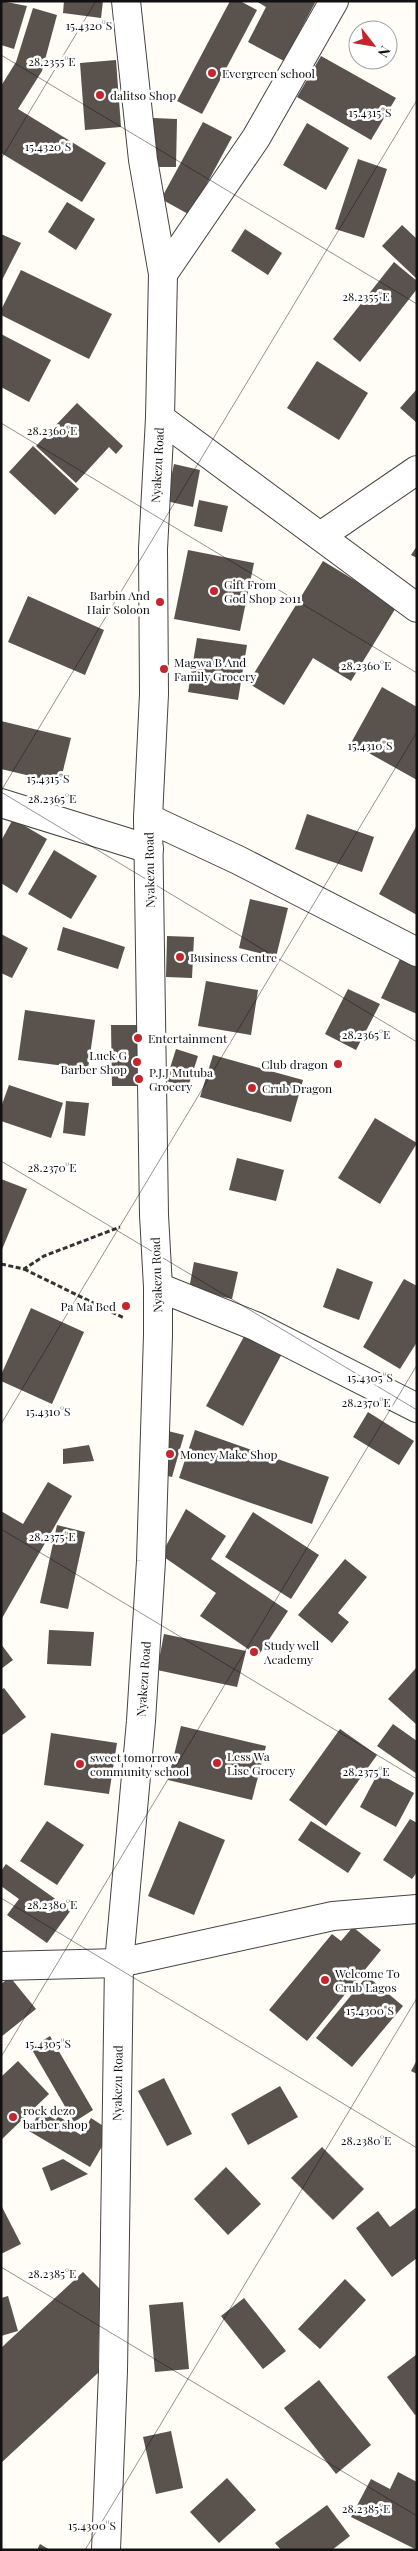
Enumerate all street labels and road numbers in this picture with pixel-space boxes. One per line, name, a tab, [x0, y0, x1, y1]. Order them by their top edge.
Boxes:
street label: Nyakezu Road	[147, 427, 167, 503]
street label: Nyakezu Road	[140, 832, 158, 908]
street label: Nyakezu Road	[147, 1237, 165, 1313]
street label: Nyakezu Road	[132, 1641, 154, 1717]
street label: Nyakezu Road	[108, 2045, 126, 2121]

